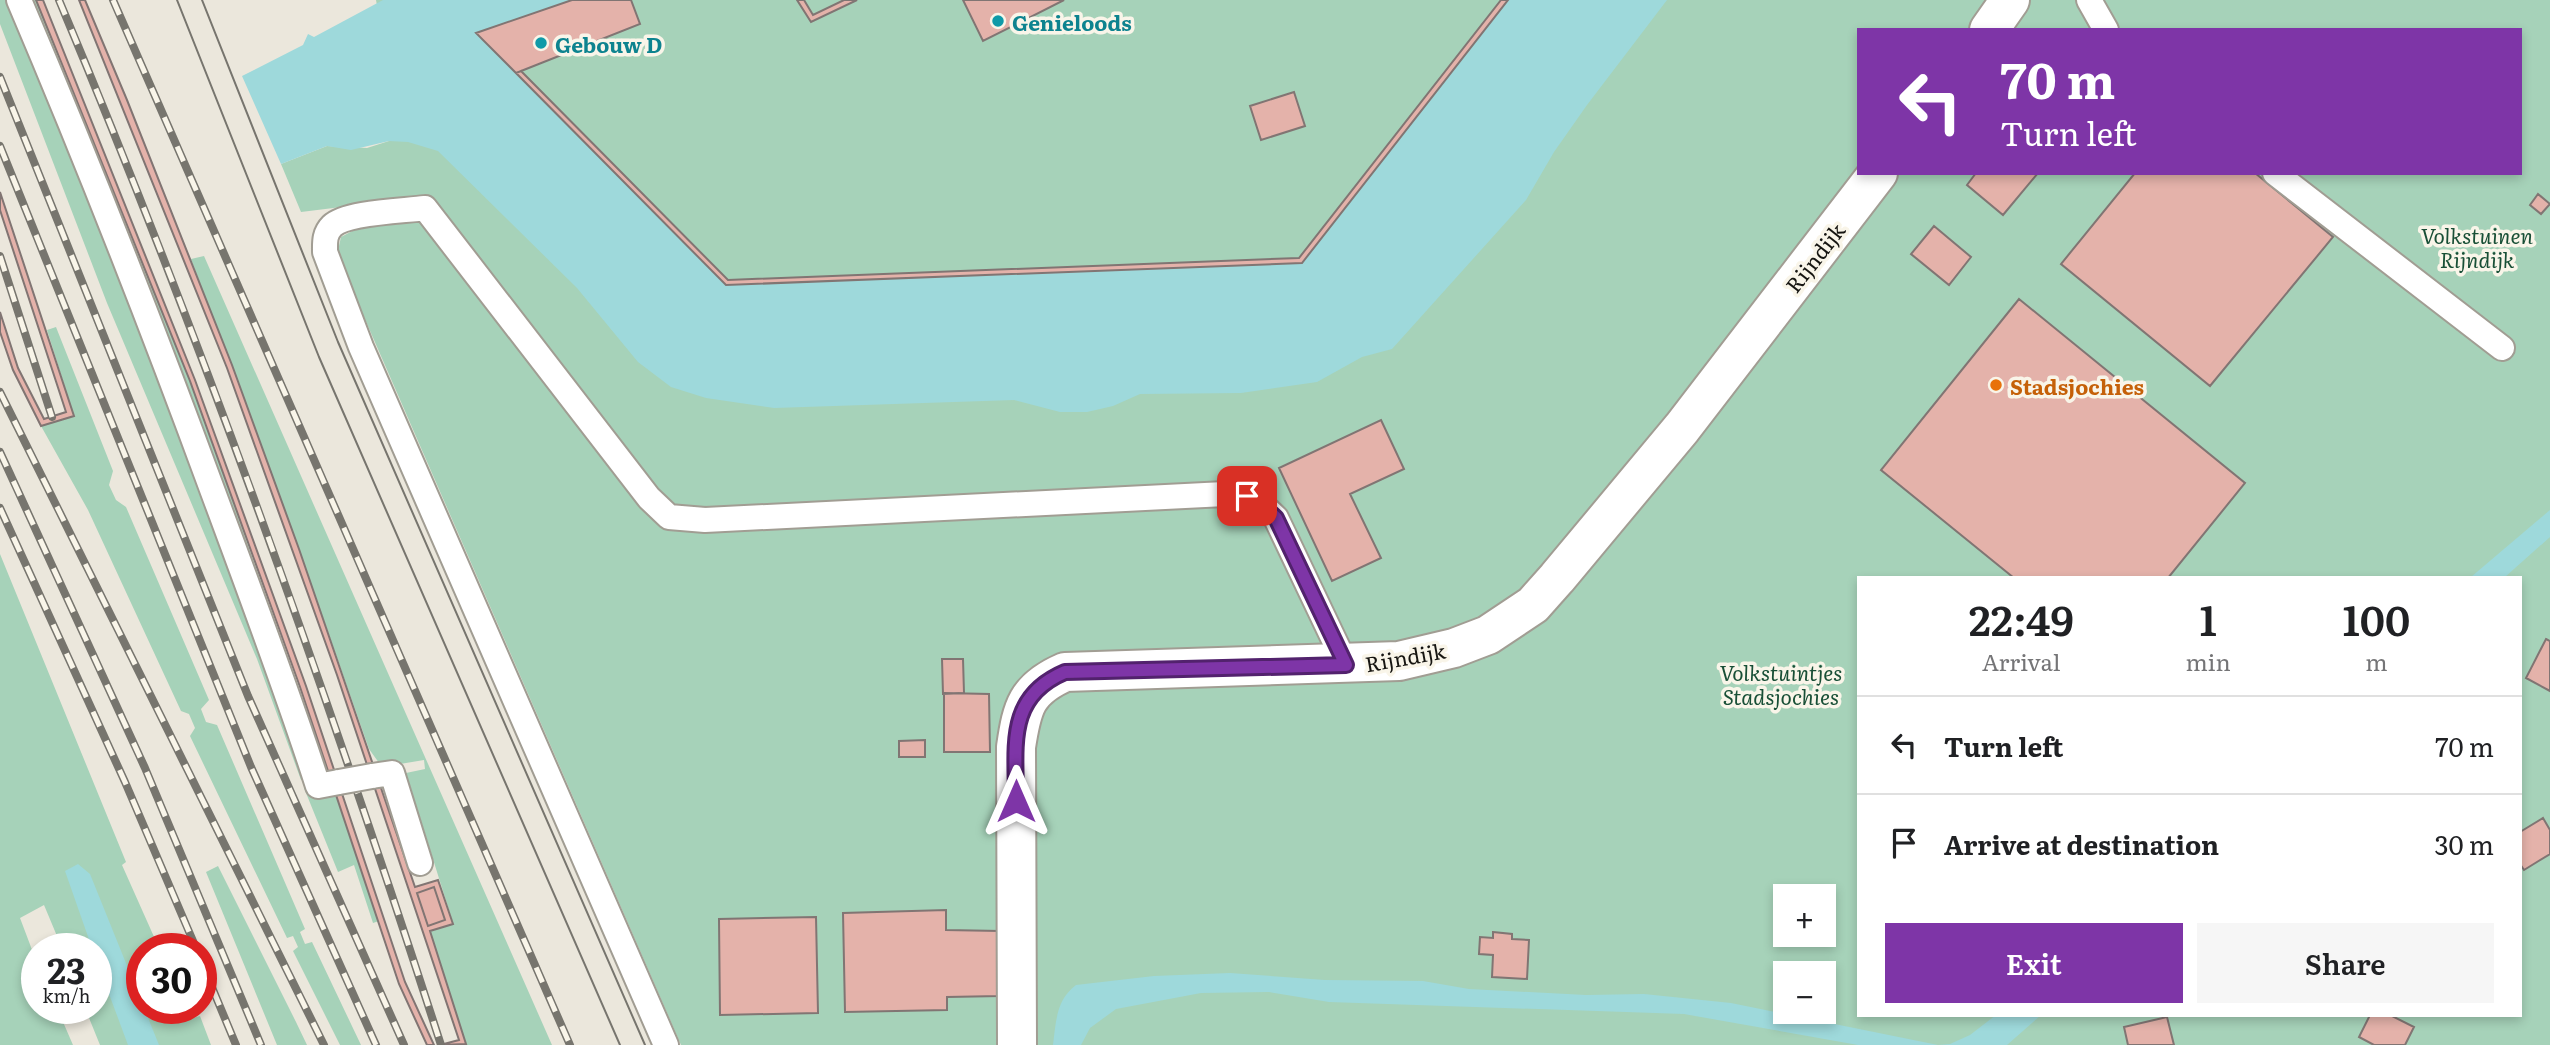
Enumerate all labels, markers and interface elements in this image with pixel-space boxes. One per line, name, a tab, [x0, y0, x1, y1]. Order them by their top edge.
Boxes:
place label: Genieloods	[1012, 6, 1132, 37]
marker: Genieloods	[990, 13, 1006, 29]
place label: Gebouw D	[555, 28, 662, 59]
marker: Gebouw D	[533, 35, 549, 51]
text: 70 m	[2000, 41, 2115, 114]
icon: left	[1885, 56, 1976, 147]
text: Turn left	[2000, 108, 2137, 156]
street label: Rijndijk	[1777, 215, 1851, 299]
park label: Volkstuinen Rijndijk	[2421, 219, 2534, 274]
place label: Stadsjochies	[2010, 370, 2144, 401]
marker: Stadsjochies	[1988, 377, 2004, 393]
pin	[1217, 466, 1277, 526]
icon: arrive	[1228, 477, 1266, 515]
text: 22:49	[1969, 587, 2074, 649]
text: 1	[2200, 587, 2217, 649]
text: 100	[2343, 587, 2410, 649]
street label: Rijndijk	[1362, 634, 1448, 678]
text: Arrival	[1982, 644, 2061, 678]
text: min	[2186, 644, 2231, 678]
text: m	[2365, 644, 2388, 678]
park label: Volkstuintjes Stadsjochies	[1720, 656, 1842, 711]
icon: left	[1885, 726, 1923, 764]
text: Turn left	[1944, 726, 2063, 765]
text: 70 m	[2435, 726, 2494, 765]
position arrow	[979, 764, 1053, 838]
icon: arrive	[1885, 824, 1923, 862]
text: Arrive at destination	[1944, 824, 2219, 863]
text: 30 m	[2434, 824, 2494, 863]
map controls	[1773, 884, 1836, 1024]
button: +	[1773, 884, 1836, 947]
button: Exit	[1885, 923, 2183, 1003]
button: Share	[2197, 923, 2494, 1003]
speed limit sign: 30	[126, 933, 217, 1024]
text: 23	[47, 943, 86, 995]
button: −	[1773, 961, 1836, 1024]
text: km/h	[43, 982, 90, 1009]

